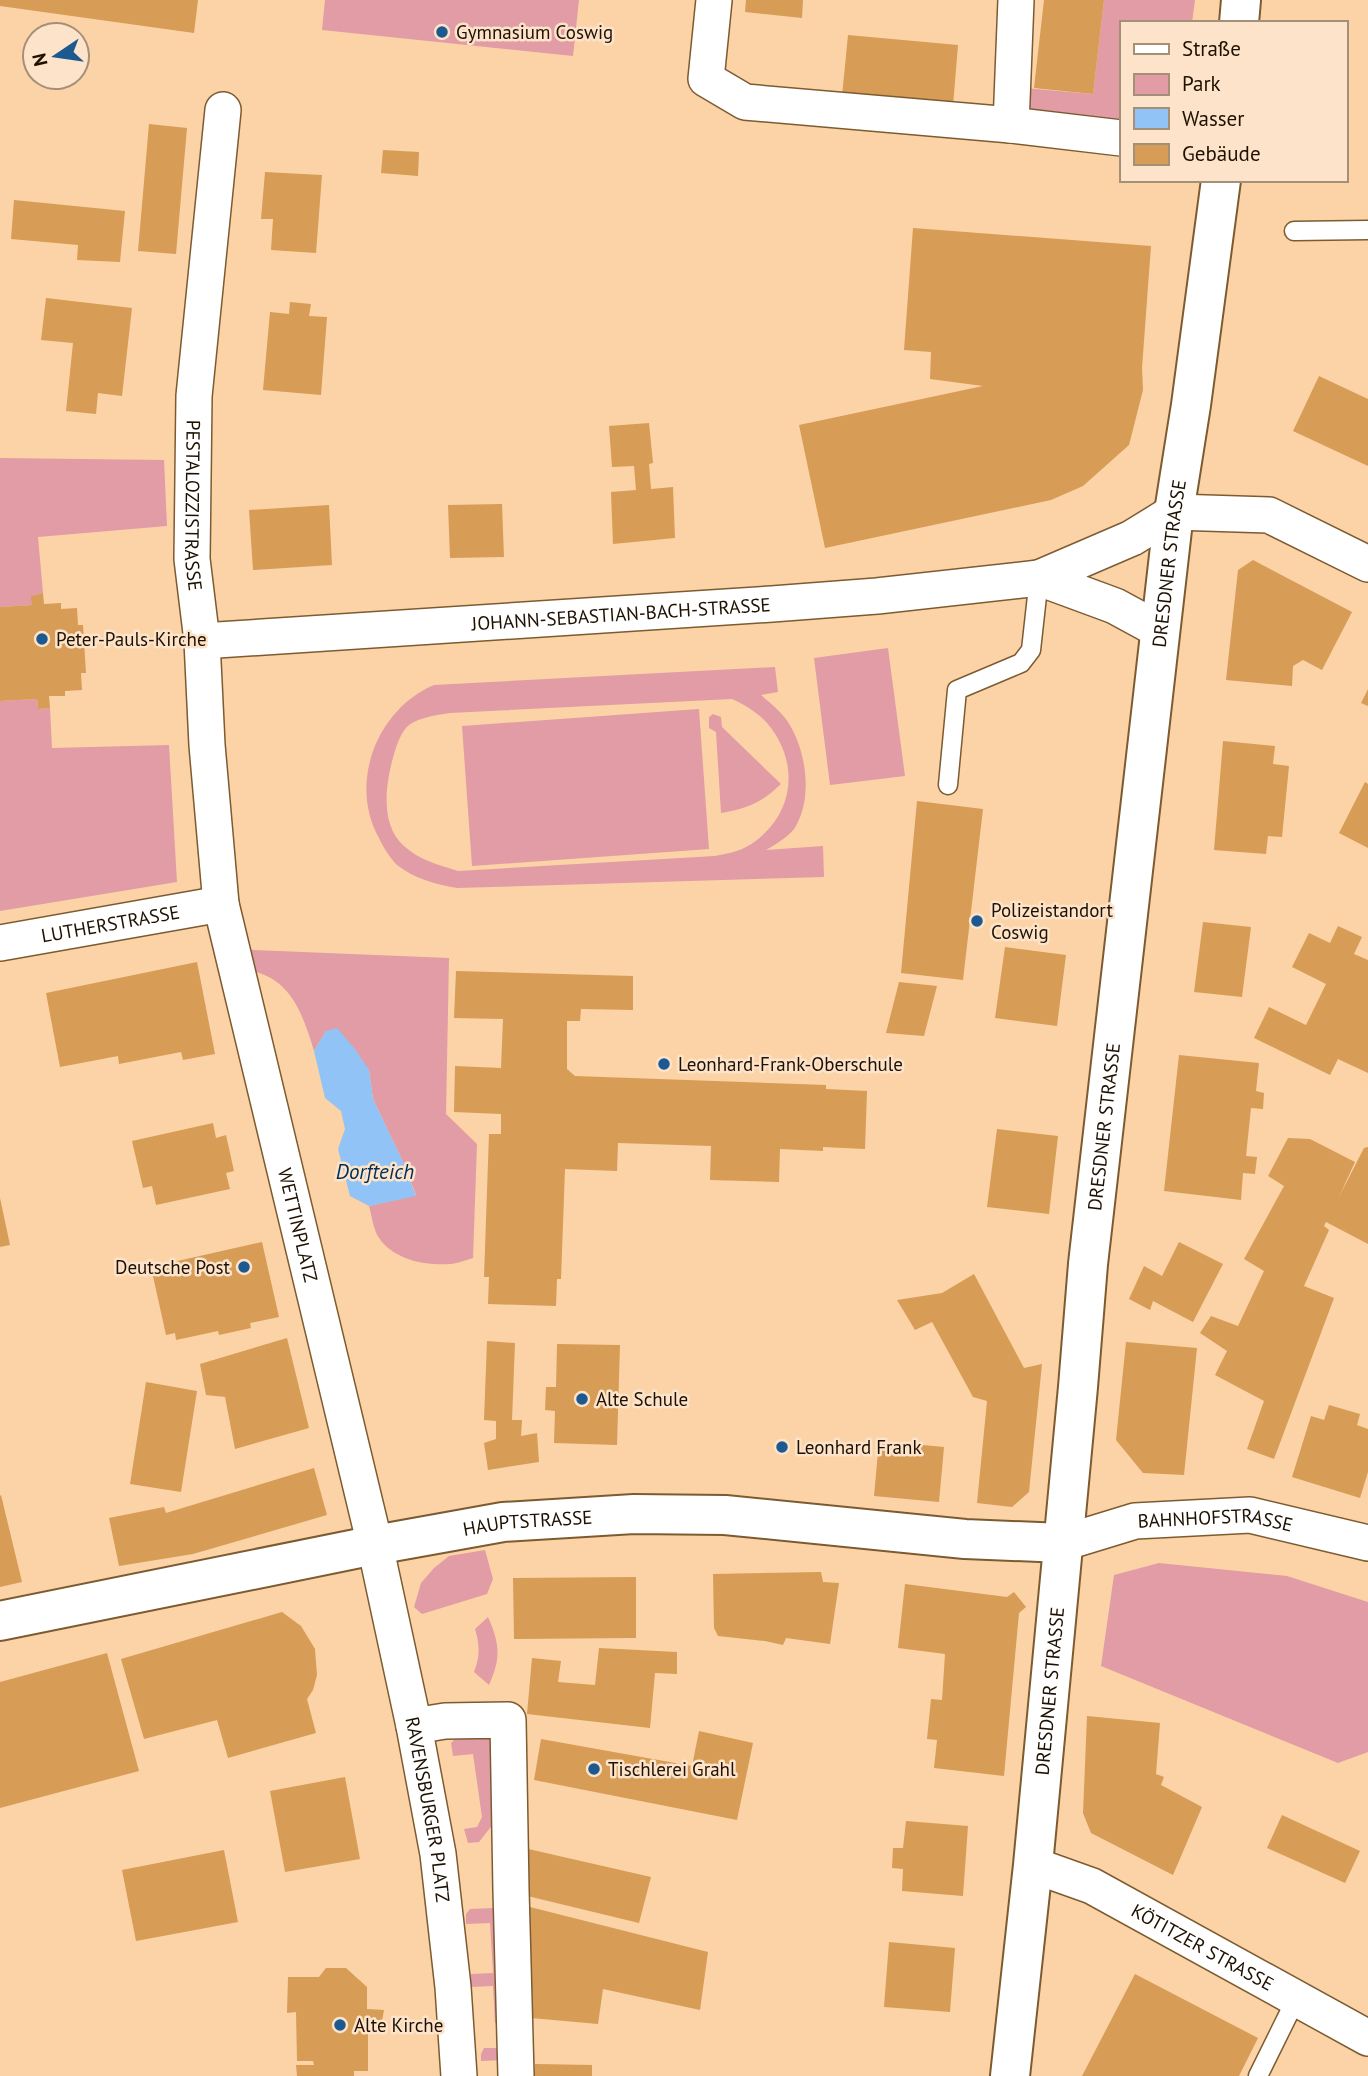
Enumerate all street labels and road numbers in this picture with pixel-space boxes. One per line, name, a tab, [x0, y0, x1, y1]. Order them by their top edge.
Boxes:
street label: PESTALOZZISTRASSE	[180, 420, 208, 592]
street label: DRESDNER STRASSE	[1147, 478, 1191, 649]
street label: JOHANN-SEBASTIAN-BACH-STRASSE	[470, 592, 771, 636]
street label: LUTHERSTRASSE	[39, 900, 181, 948]
street label: DRESDNER STRASSE	[1082, 1041, 1125, 1212]
street label: WETTINPLATZ	[273, 1166, 323, 1285]
street label: BAHNHOFSTRASSE	[1137, 1503, 1295, 1537]
street label: HAUPTSTRASSE	[461, 1505, 593, 1541]
street label: DRESDNER STRASSE	[1030, 1606, 1069, 1776]
street label: RAVENSBURGER PLATZ	[400, 1714, 455, 1904]
street label: KÖTITZER STRASSE	[1127, 1898, 1278, 1996]

